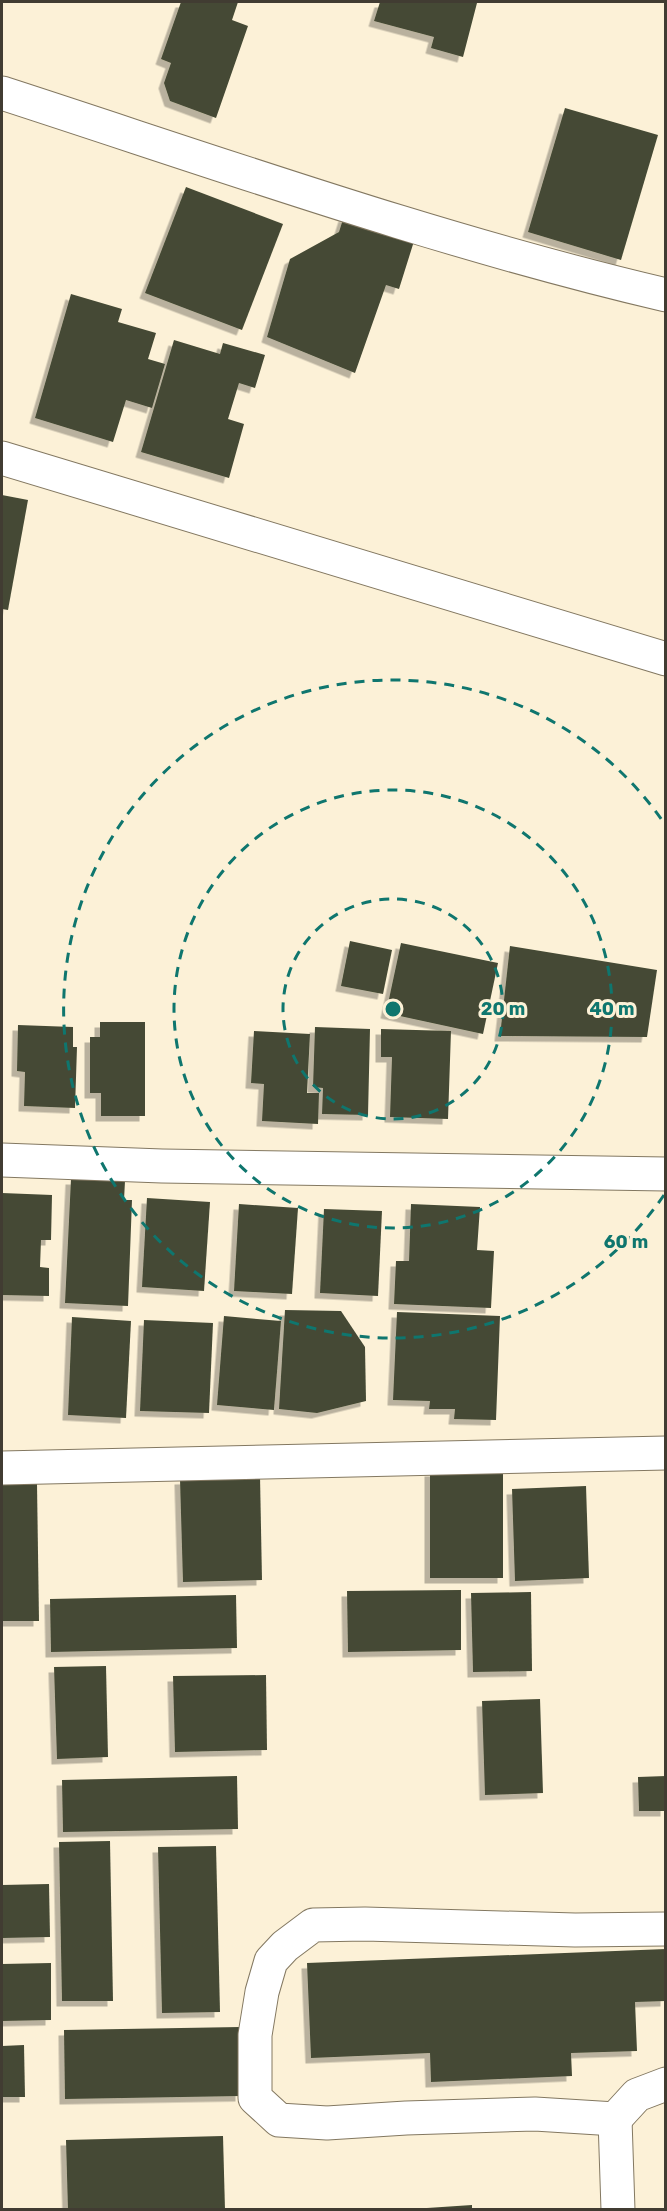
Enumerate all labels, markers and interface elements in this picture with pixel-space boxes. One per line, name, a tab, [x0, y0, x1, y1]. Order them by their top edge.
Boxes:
text: 20 m	[481, 998, 525, 1020]
text: 40 m	[590, 998, 634, 1020]
centre of rings	[383, 999, 403, 1019]
text: 60 m	[604, 1231, 648, 1253]

